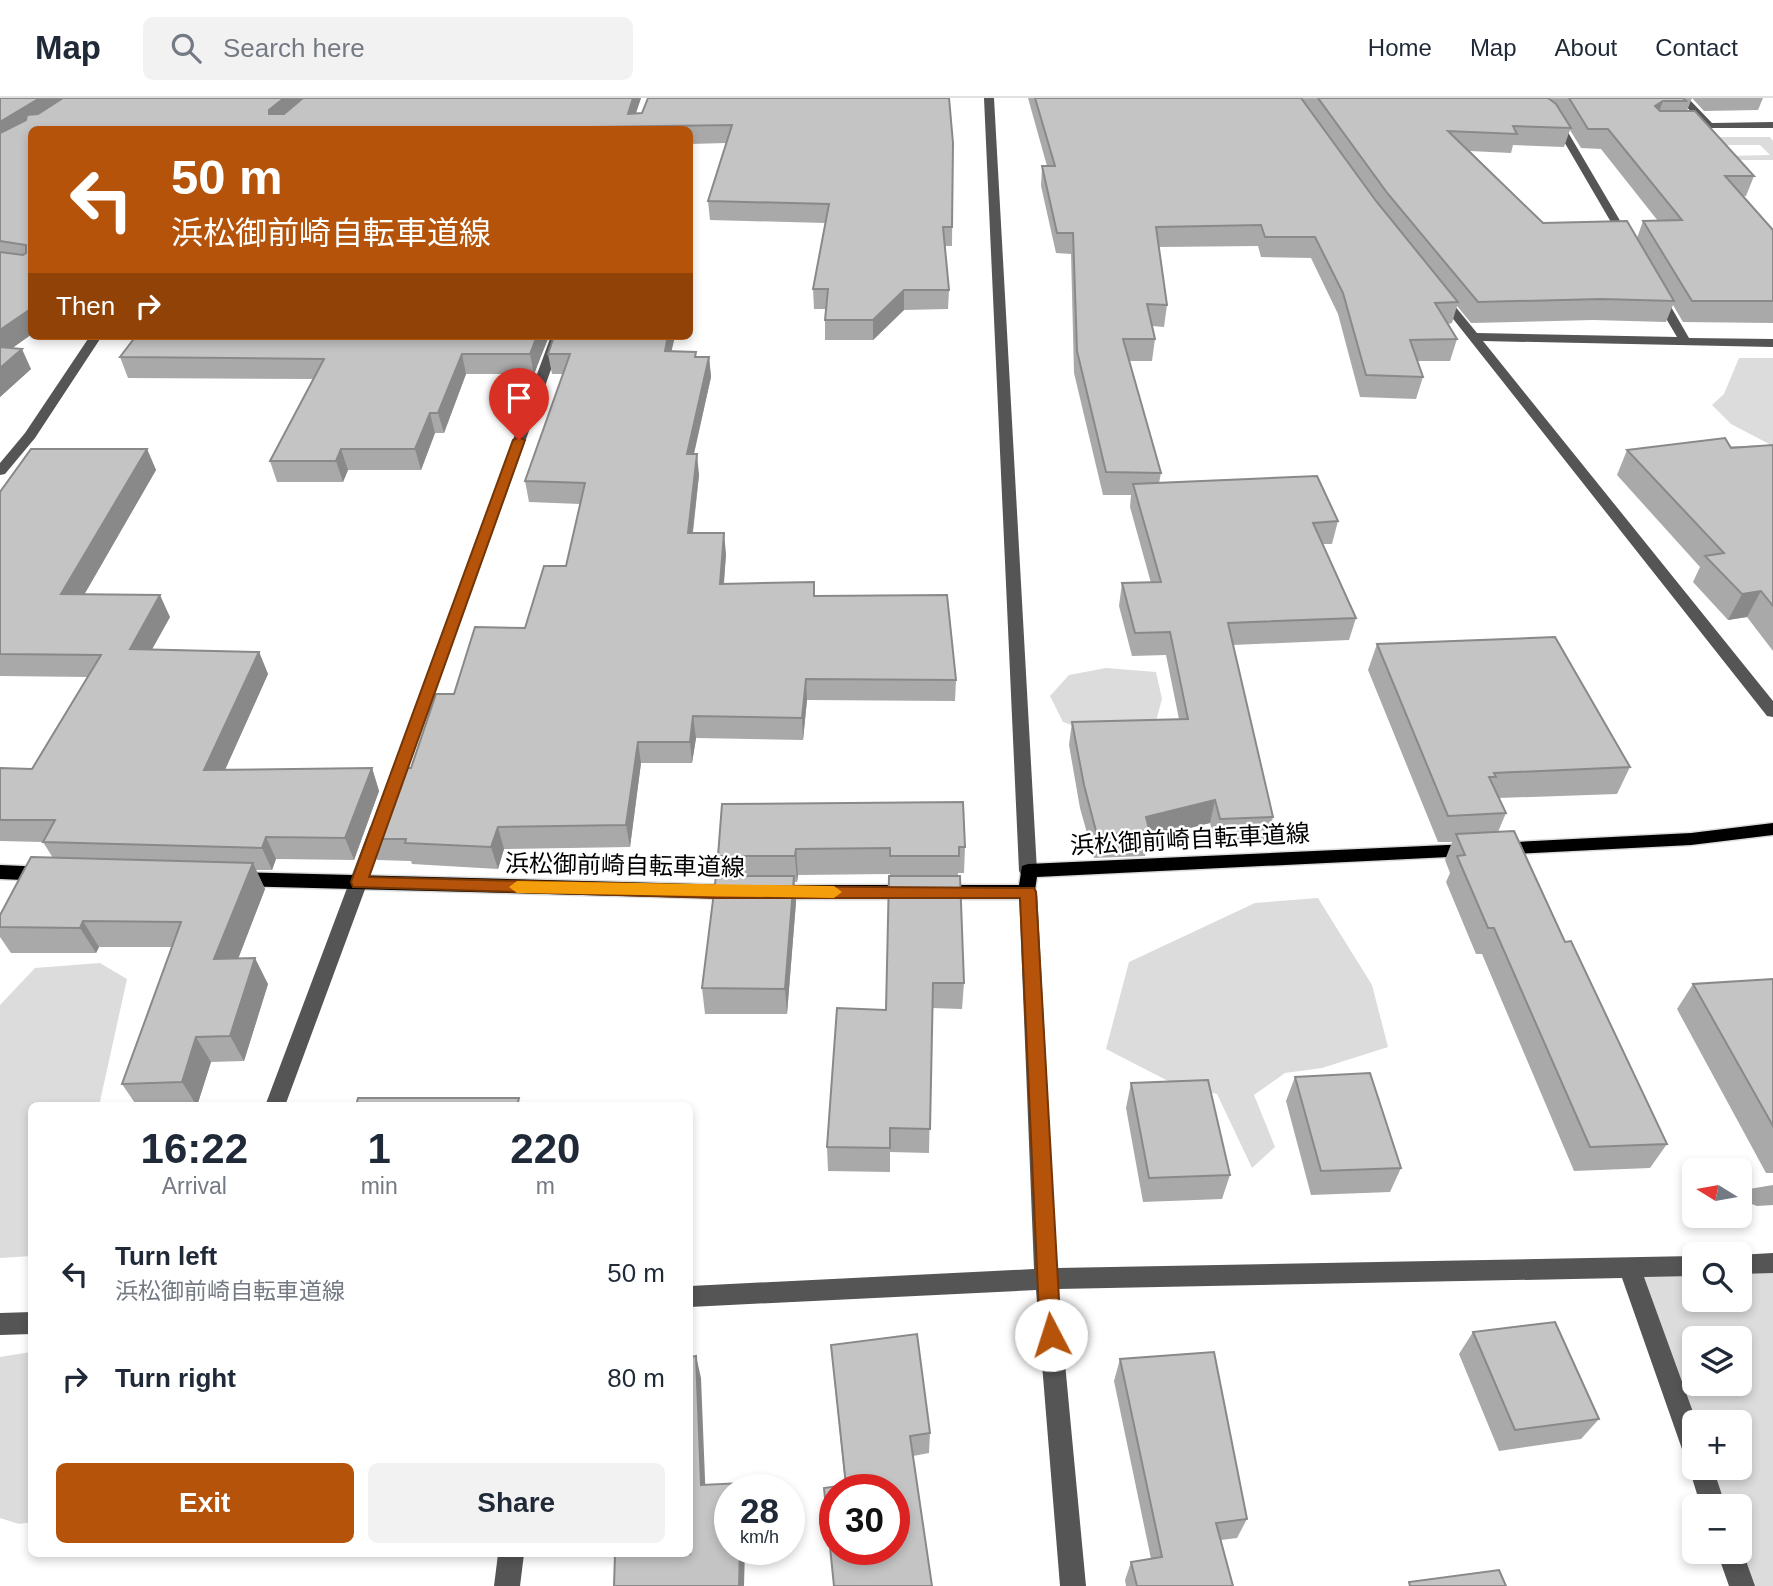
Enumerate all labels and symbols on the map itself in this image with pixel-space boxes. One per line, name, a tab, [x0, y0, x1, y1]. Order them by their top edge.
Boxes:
pin	[489, 368, 549, 440]
street label: 浜松御前崎自転車道線	[1069, 819, 1311, 859]
street label: 浜松御前崎自転車道線	[505, 849, 745, 881]
north arrow	[1682, 1158, 1752, 1228]
position arrow	[1014, 1298, 1088, 1372]
speed limit sign: 30	[819, 1474, 910, 1565]

